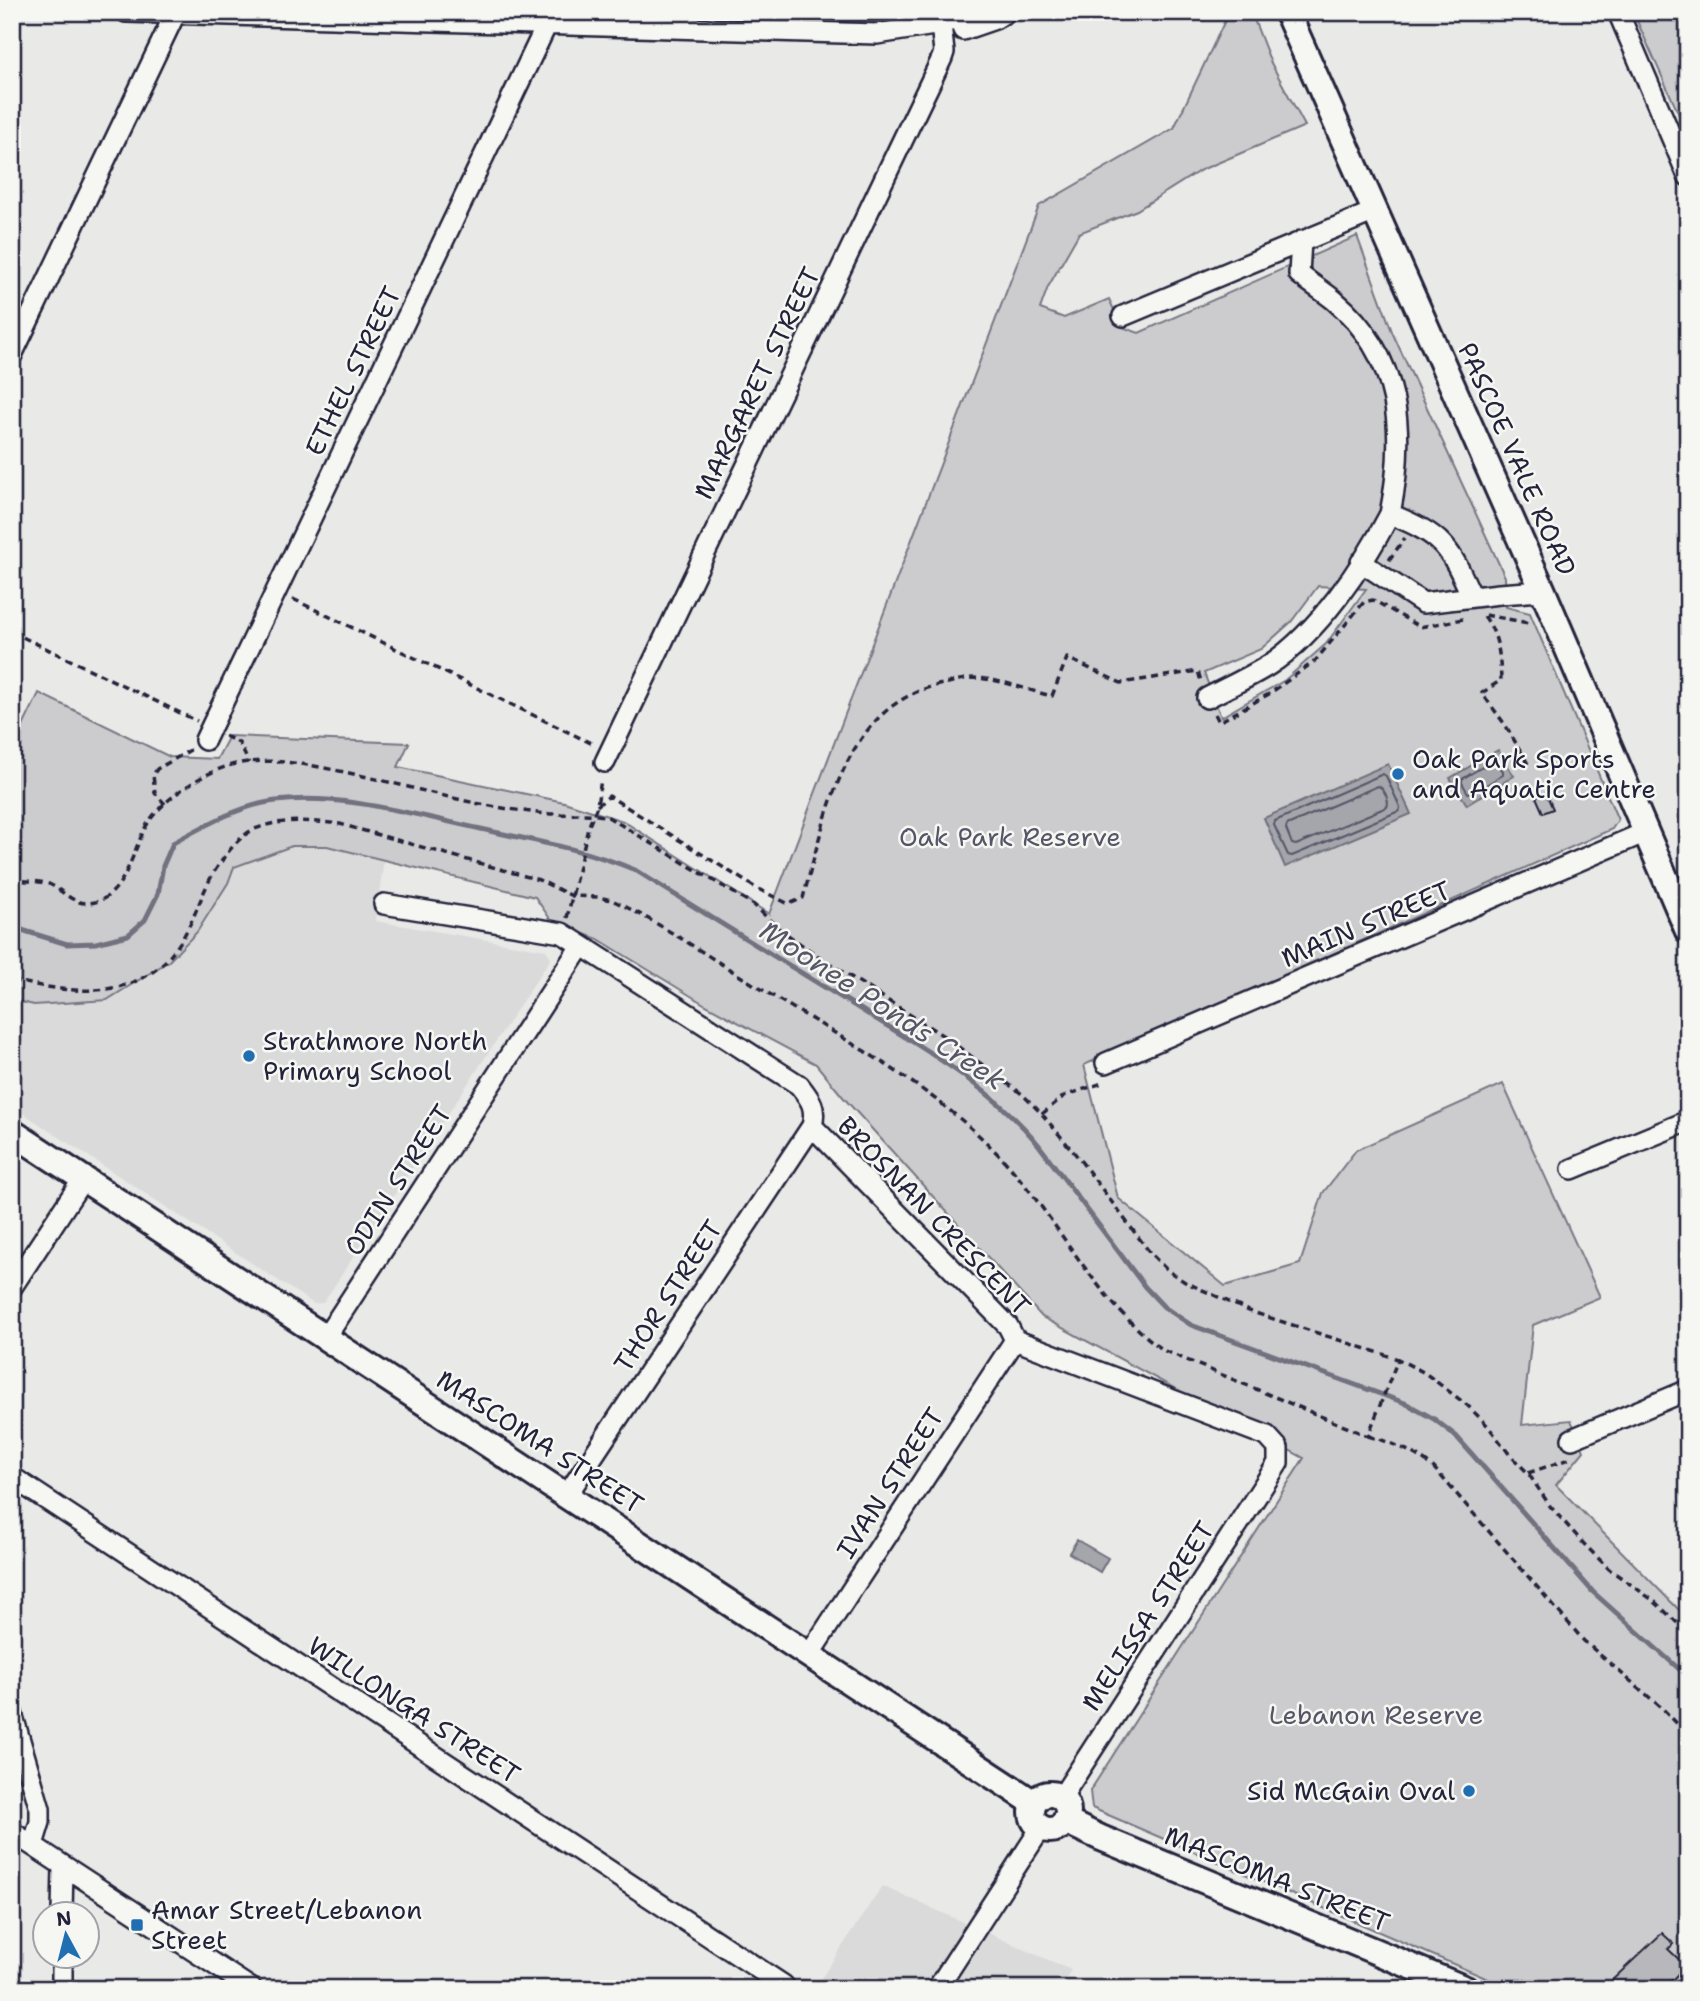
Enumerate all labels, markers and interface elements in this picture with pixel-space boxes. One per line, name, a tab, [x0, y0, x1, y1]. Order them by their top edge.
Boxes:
street label: MARGARET STREET	[685, 261, 828, 505]
street label: ETHEL STREET	[296, 280, 409, 461]
street label: PASCOE VALE ROAD	[1450, 337, 1585, 581]
place label: Oak Park Sports and Aquatic Centre	[1412, 741, 1656, 806]
marker: Oak Park Sports and Aquatic Centre	[1390, 766, 1406, 782]
park label: Oak Park Reserve	[899, 819, 1121, 854]
street label: MAIN STREET	[1276, 872, 1456, 975]
water label: Moonee Ponds Creek	[753, 911, 1013, 1099]
place label: Strathmore North Primary School	[263, 1023, 487, 1088]
marker: Strathmore North Primary School	[241, 1048, 257, 1064]
street label: ODIN STREET	[336, 1097, 460, 1262]
street label: BROSNAN CRESCENT	[830, 1108, 1039, 1323]
street label: THOR STREET	[605, 1213, 730, 1379]
street label: MASCOMA STREET	[430, 1362, 650, 1522]
street label: IVAN STREET	[828, 1401, 951, 1565]
street label: MELISSA STREET	[1073, 1514, 1222, 1717]
street label: WILLONGA STREET	[301, 1628, 527, 1791]
park label: Lebanon Reserve	[1269, 1697, 1483, 1732]
place label: Sid McGain Oval	[1247, 1773, 1455, 1808]
marker: Sid McGain Oval	[1461, 1783, 1477, 1799]
street label: MASCOMA STREET	[1160, 1817, 1395, 1940]
place label: Amar Street/Lebanon Street	[151, 1892, 422, 1957]
north arrow	[32, 1899, 102, 1969]
text: N	[55, 1905, 73, 1932]
marker: Amar Street/Lebanon Street	[129, 1917, 145, 1933]

